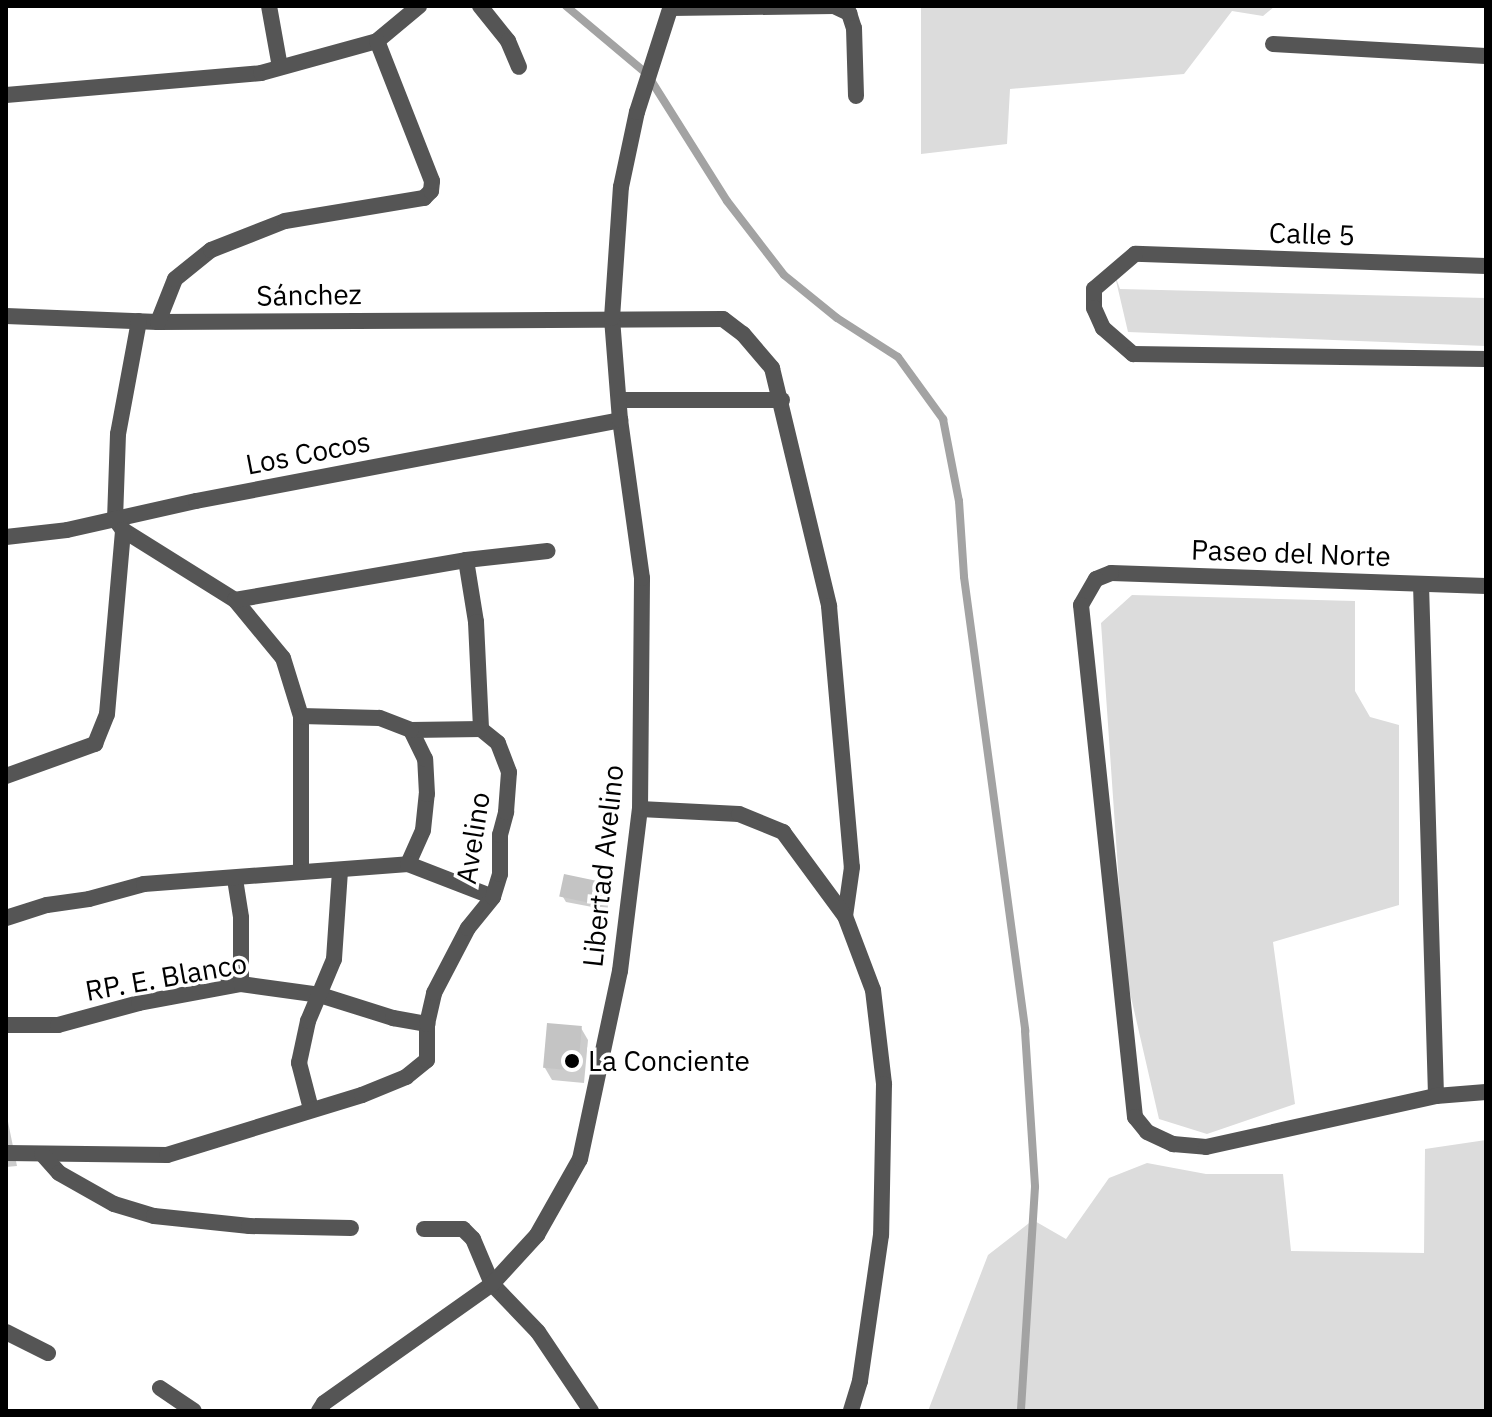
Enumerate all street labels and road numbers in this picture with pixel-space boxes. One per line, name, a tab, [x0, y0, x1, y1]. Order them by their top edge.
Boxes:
street label: Calle 5	[1268, 216, 1356, 252]
street label: Sánchez	[256, 277, 362, 313]
street label: Los Cocos	[243, 424, 373, 482]
street label: Paseo del Norte	[1191, 533, 1391, 573]
street label: Libertad Avelino	[576, 763, 630, 969]
street label: Avelino	[449, 790, 497, 886]
street label: RP. E. Blanco	[83, 946, 249, 1008]

